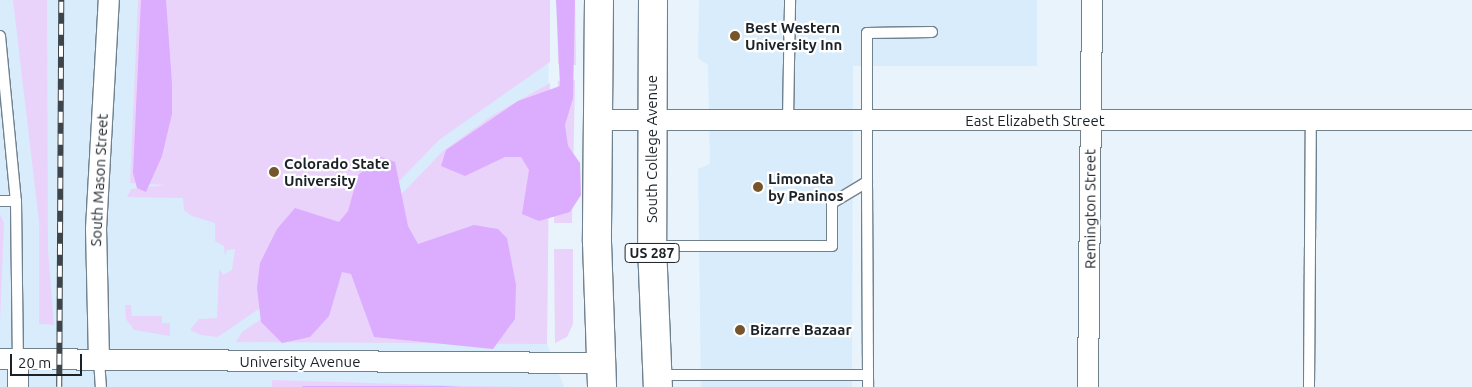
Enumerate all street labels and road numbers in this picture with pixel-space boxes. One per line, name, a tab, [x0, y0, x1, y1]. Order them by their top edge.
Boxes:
street label: South College Avenue	[643, 75, 661, 223]
street label: East Elizabeth Street	[965, 112, 1105, 130]
street label: South Mason Street	[87, 113, 111, 247]
street label: Remington Street	[1081, 149, 1099, 269]
road number: US 287	[624, 242, 680, 264]
street label: University Avenue	[240, 353, 360, 371]

